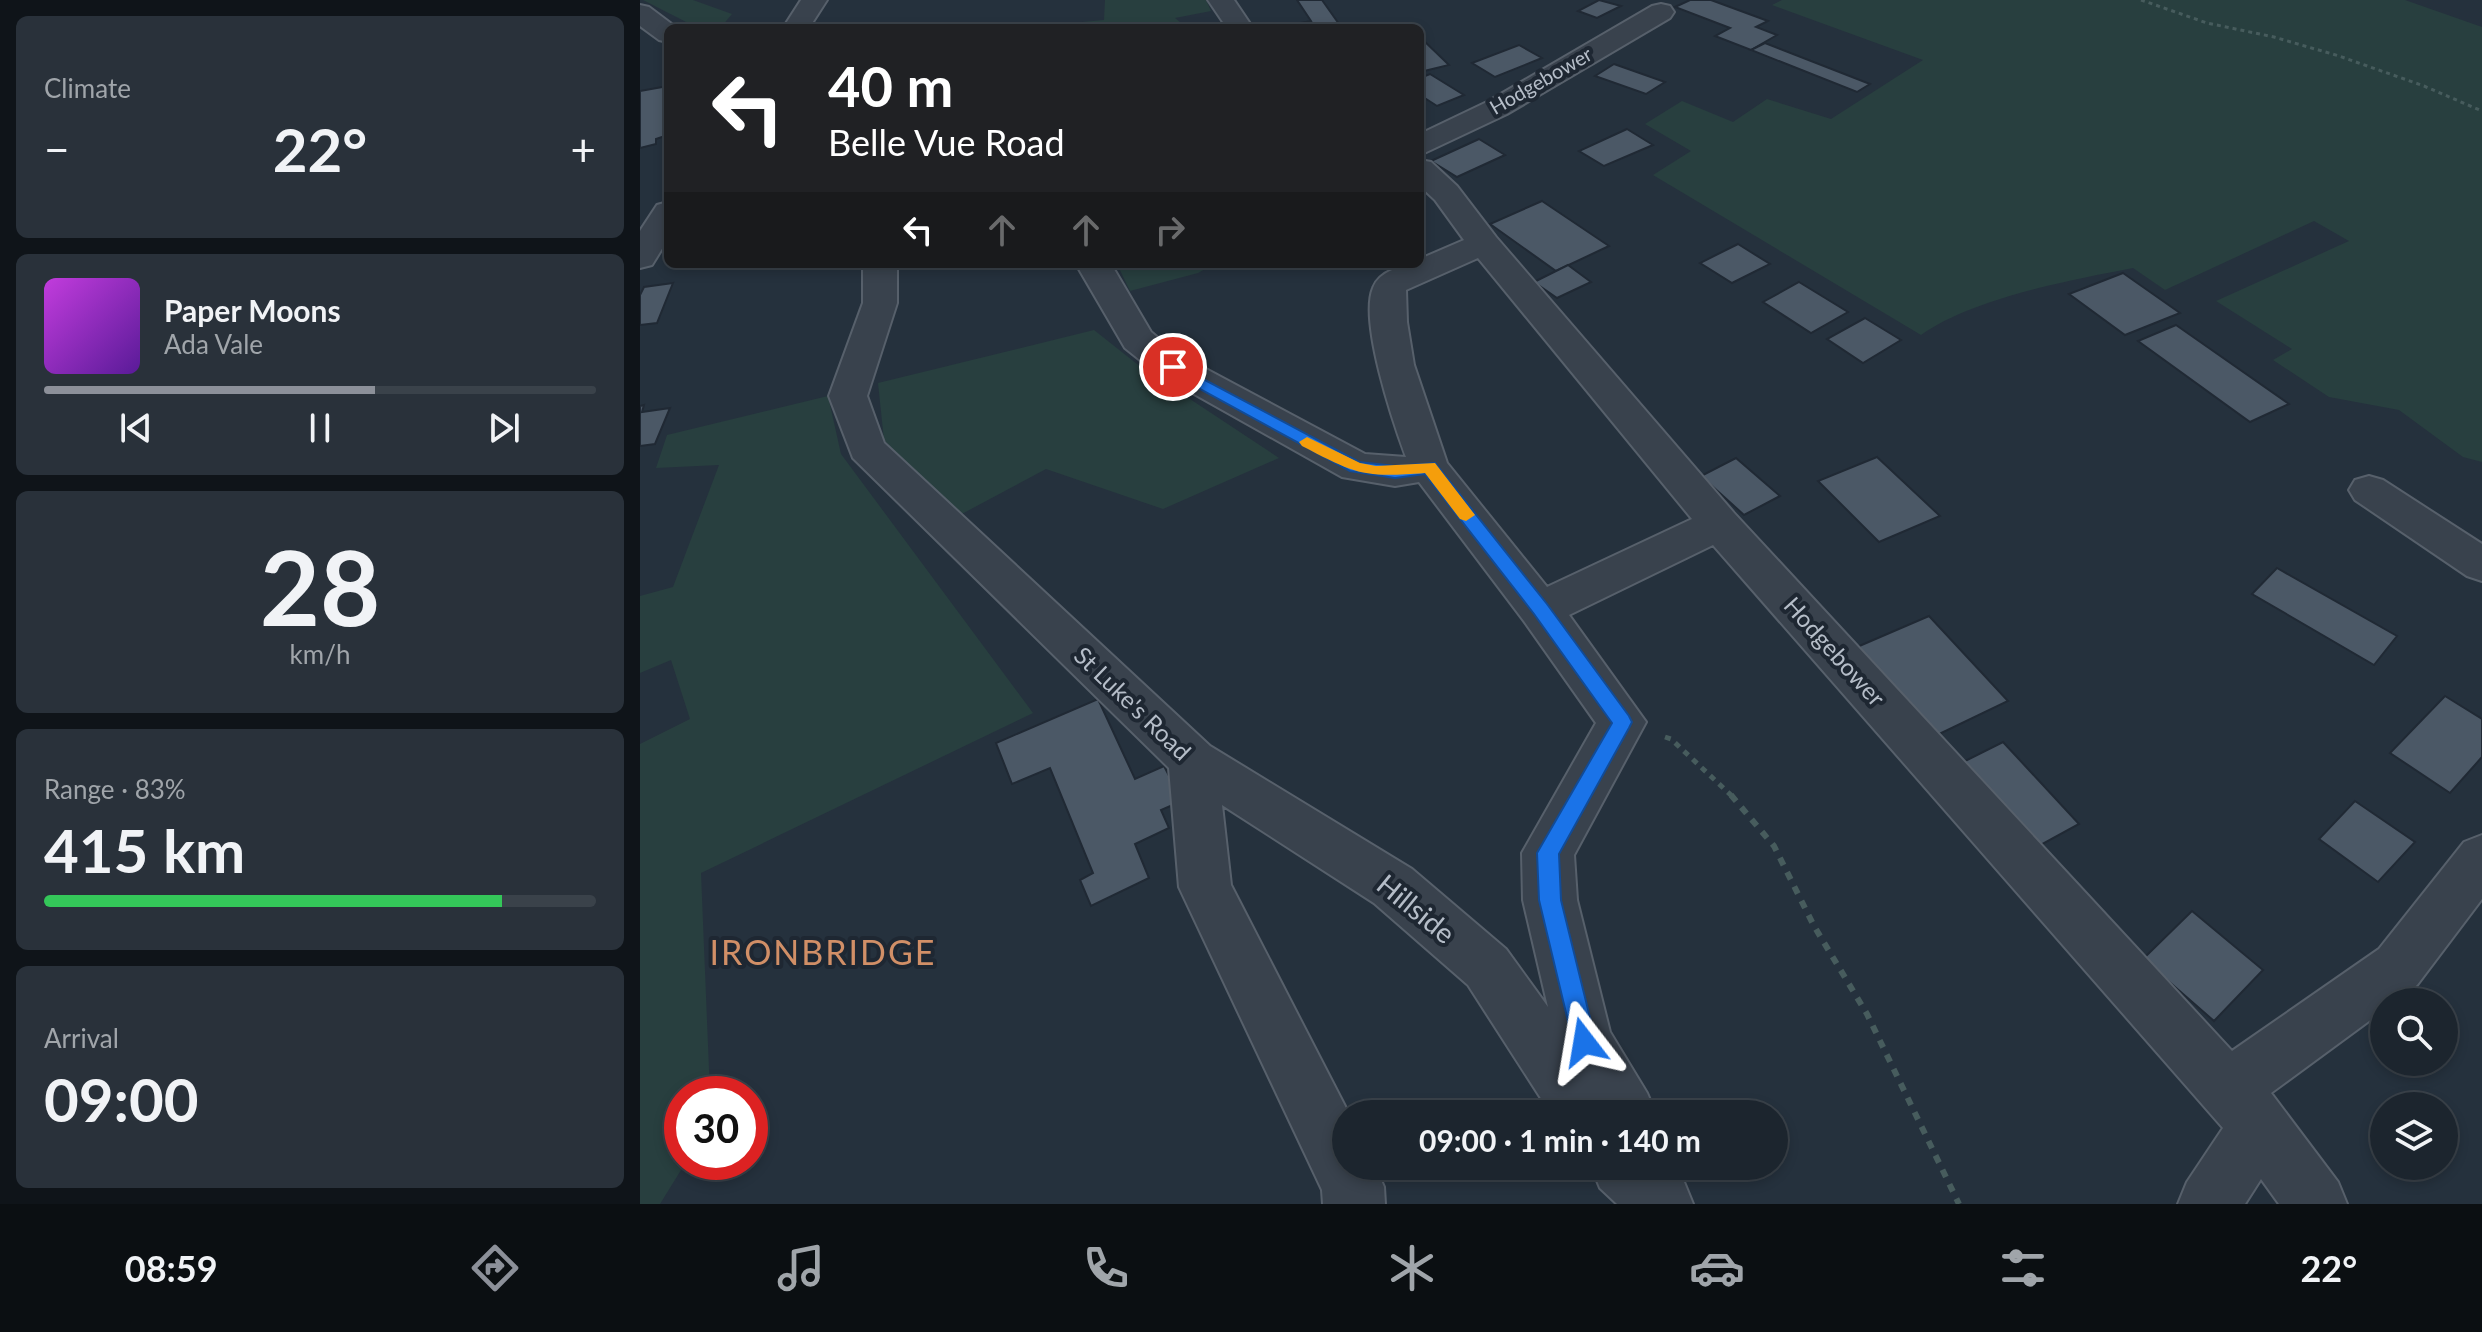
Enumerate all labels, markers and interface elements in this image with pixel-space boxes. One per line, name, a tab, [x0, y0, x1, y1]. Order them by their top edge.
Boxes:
street label: Hodgebower	[1485, 41, 1597, 119]
text: 40 m	[828, 52, 953, 119]
icon: left	[696, 56, 800, 160]
text: Climate	[44, 72, 131, 104]
text: 22°	[273, 113, 367, 185]
text: Belle Vue Road	[828, 120, 1065, 164]
text: −	[44, 123, 70, 175]
text: +	[570, 123, 596, 175]
icon: left	[896, 208, 940, 252]
icon: ahead	[980, 208, 1024, 252]
icon: ahead	[1064, 208, 1108, 252]
icon: right	[1148, 208, 1192, 252]
text: Paper Moons	[164, 292, 341, 328]
text: Ada Vale	[164, 328, 263, 360]
pin	[1139, 333, 1207, 401]
icon: arrive	[1151, 345, 1195, 389]
icon: previous	[114, 406, 158, 450]
icon: pause	[298, 406, 342, 450]
icon: next	[482, 406, 526, 450]
text: 28	[260, 523, 380, 648]
street label: Hodgebower	[1779, 590, 1892, 712]
text: km/h	[290, 638, 350, 670]
street label: St Luke's Road	[1069, 640, 1197, 766]
text: Range · 83%	[44, 773, 186, 805]
text: 415 km	[44, 814, 245, 886]
street label: Hillside	[1371, 867, 1462, 950]
district label: IRONBRIDGE	[710, 931, 936, 972]
map controls	[2370, 988, 2458, 1180]
button: search	[2370, 988, 2458, 1076]
position arrow	[1542, 1000, 1626, 1084]
text: Arrival	[44, 1022, 119, 1054]
text: 09:00	[44, 1063, 199, 1135]
speed limit sign: 30	[664, 1076, 768, 1180]
button: layers	[2370, 1092, 2458, 1180]
text: 09:00 · 1 min · 140 m	[1419, 1122, 1701, 1158]
icon: directions	[467, 1240, 523, 1296]
icon: music	[773, 1240, 829, 1296]
icon: phone	[1078, 1240, 1134, 1296]
icon: climate	[1384, 1240, 1440, 1296]
icon: car	[1689, 1240, 1745, 1296]
icon: filters	[1995, 1240, 2051, 1296]
text: 08:59	[125, 1246, 218, 1290]
text: 22°	[2300, 1246, 2357, 1290]

